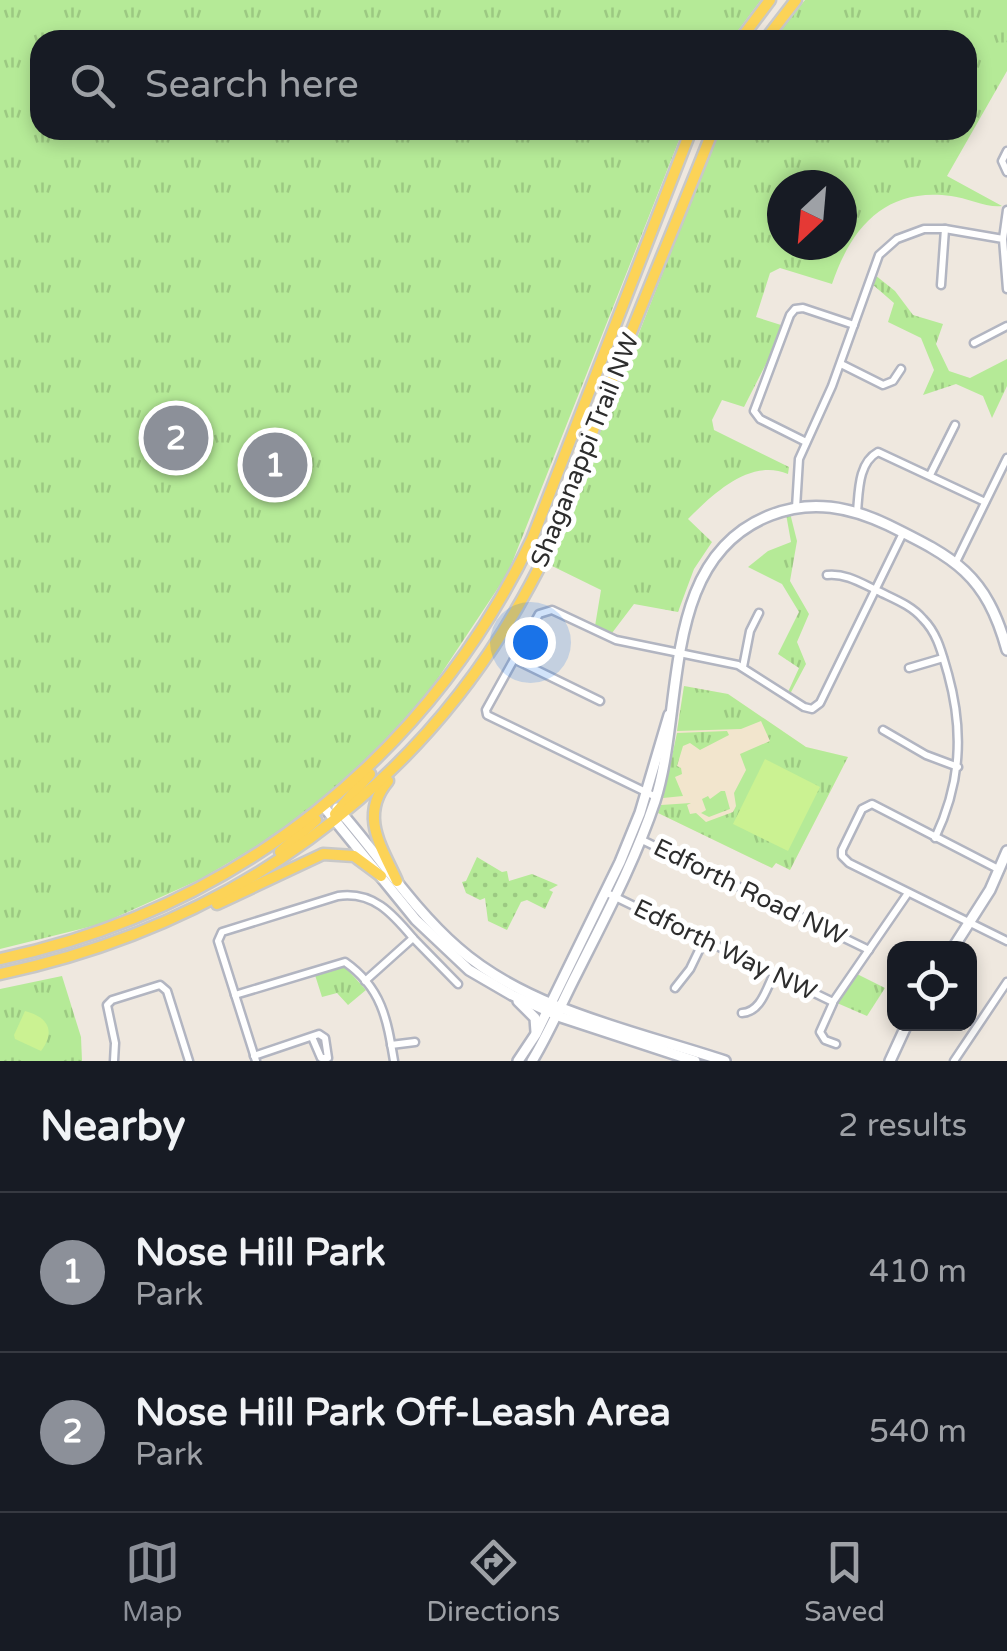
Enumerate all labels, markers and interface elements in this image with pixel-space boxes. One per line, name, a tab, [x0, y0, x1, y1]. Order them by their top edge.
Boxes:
search box	[30, 30, 977, 140]
icon: search	[65, 58, 120, 113]
text: Search here	[145, 62, 359, 108]
north arrow	[767, 170, 857, 260]
street label: Shaganappi Trail NW	[524, 329, 646, 571]
pin: 2	[144, 400, 208, 476]
pin: 1	[242, 428, 308, 502]
your location	[505, 617, 556, 668]
street label: Edforth Road NW	[649, 832, 851, 952]
street label: Edforth Way NW	[629, 893, 821, 1007]
map controls	[887, 941, 977, 1031]
button: locate	[887, 941, 977, 1031]
text: Nearby	[40, 1101, 185, 1152]
text: 2 results	[838, 1107, 967, 1145]
text: Nose Hill Park	[135, 1230, 385, 1276]
text: 1	[62, 1253, 83, 1291]
text: 410 m	[869, 1253, 967, 1291]
text: Park	[135, 1276, 203, 1314]
text: Nose Hill Park Off-Leash Area	[135, 1390, 671, 1436]
text: 2	[62, 1413, 83, 1451]
text: 540 m	[869, 1413, 967, 1451]
text: Park	[135, 1436, 203, 1474]
tab: Map	[122, 1535, 182, 1629]
tab: Directions	[426, 1535, 560, 1629]
tab: Saved	[804, 1535, 885, 1629]

